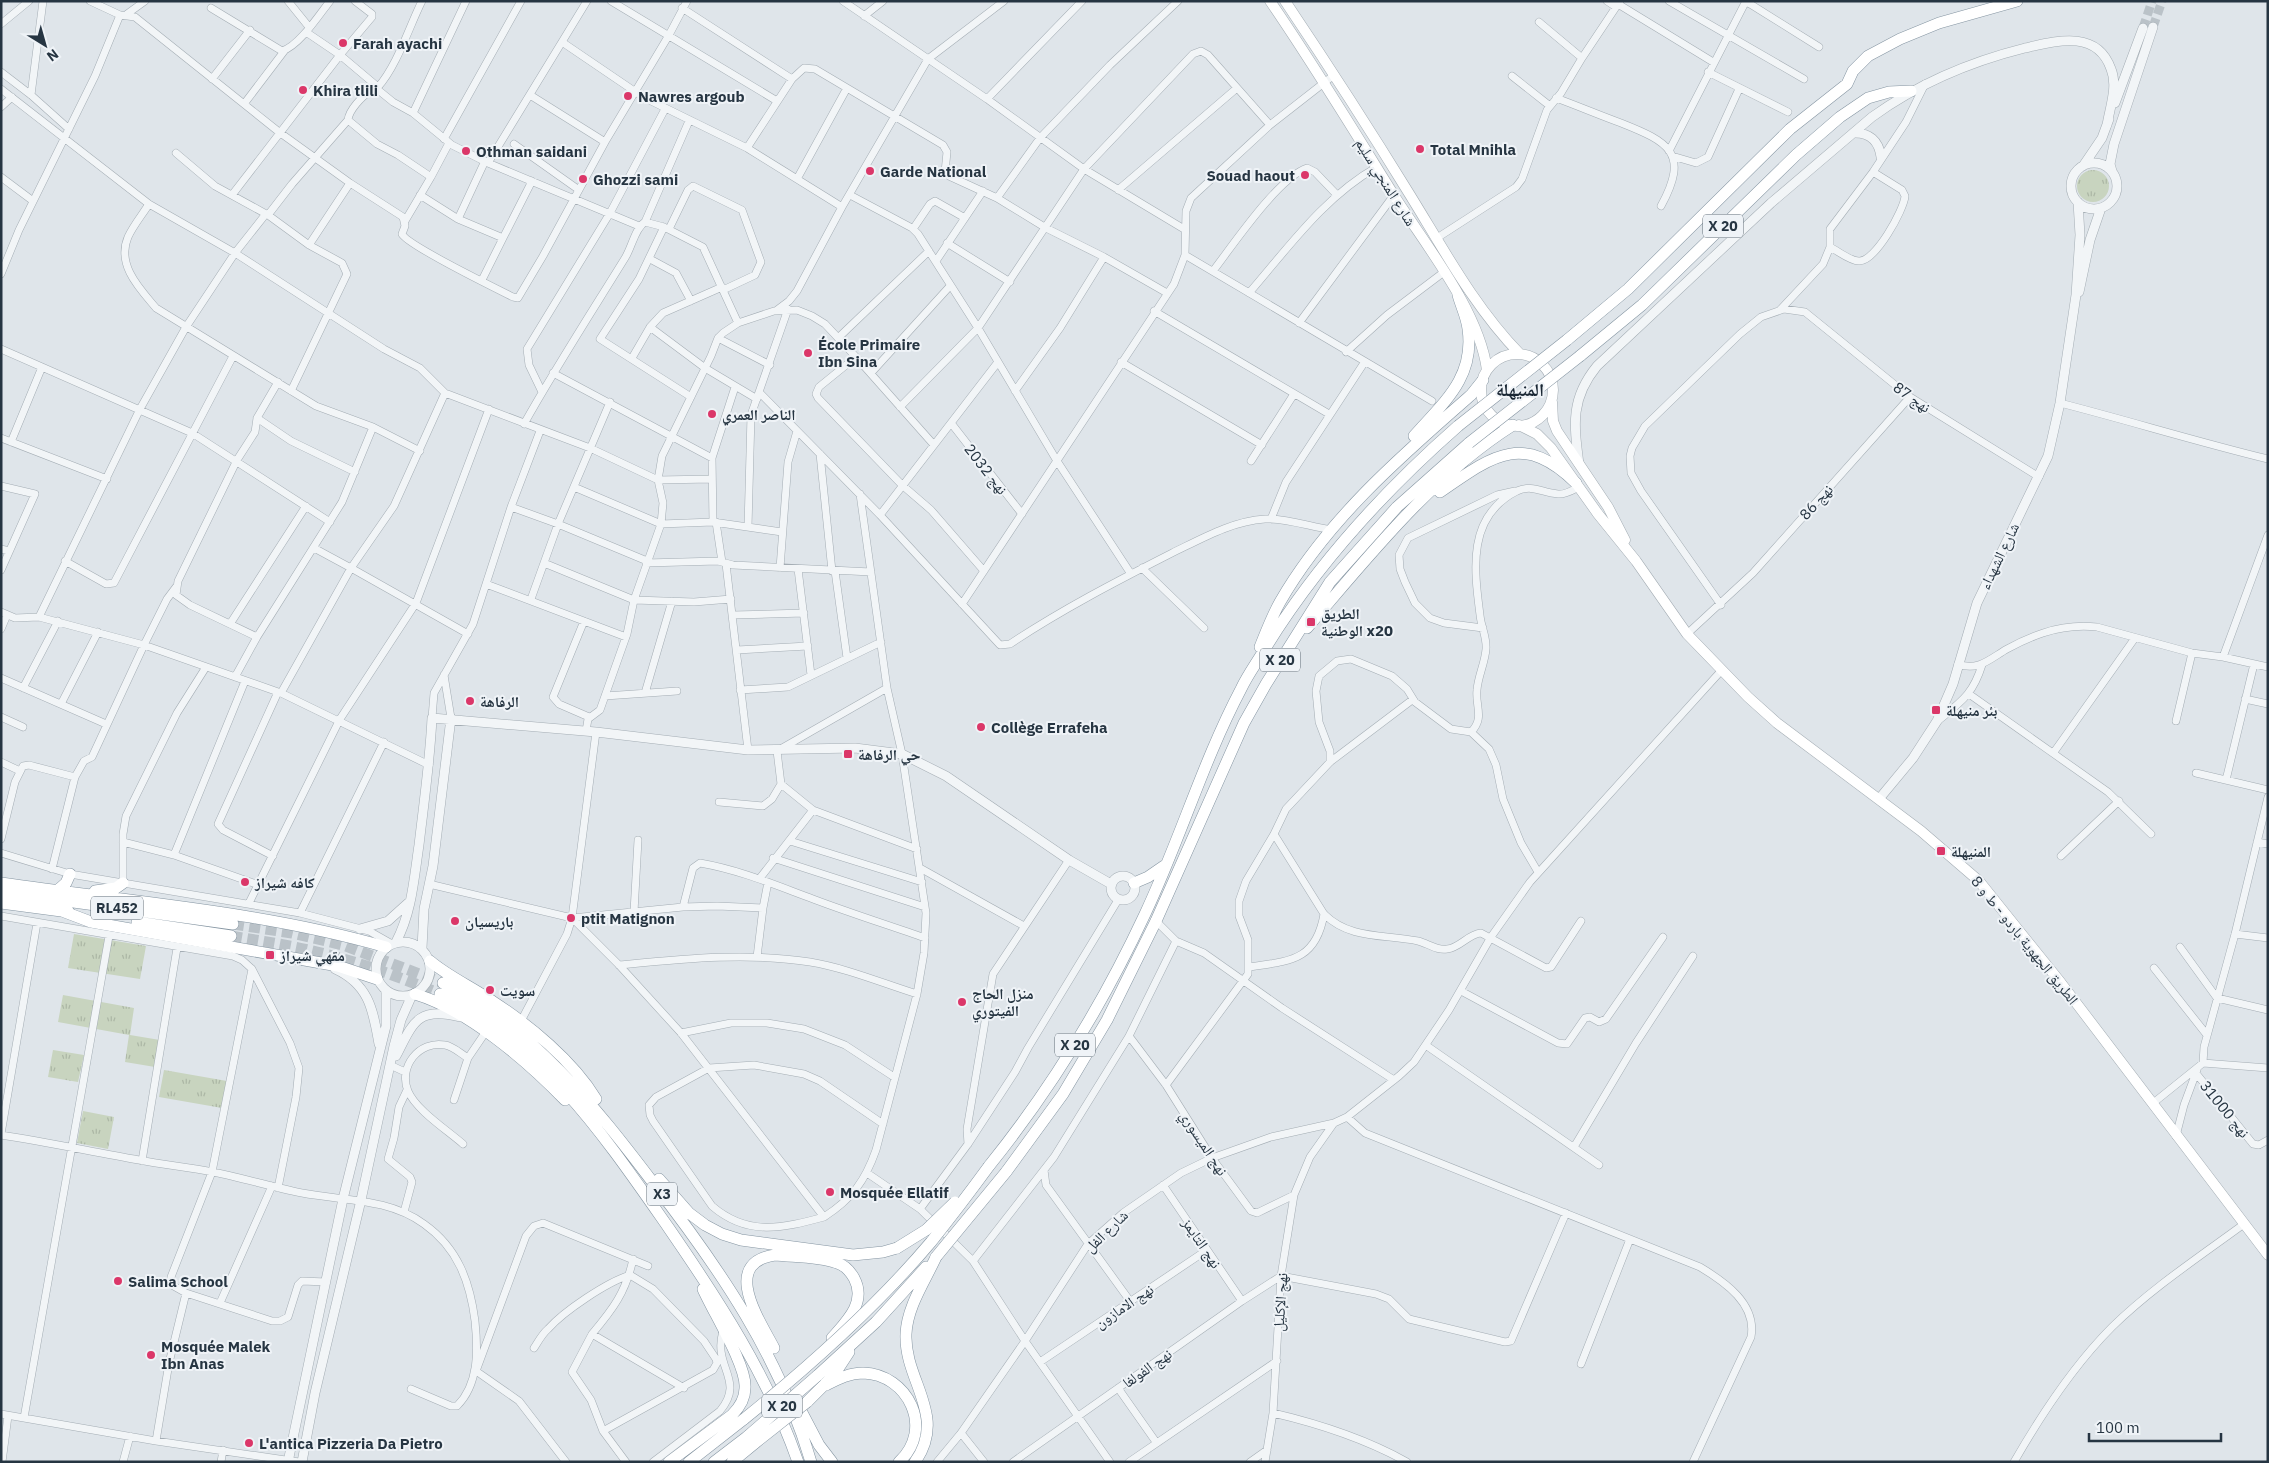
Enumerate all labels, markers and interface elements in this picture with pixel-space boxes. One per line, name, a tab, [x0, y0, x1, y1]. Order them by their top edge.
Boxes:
north arrow	[20, 20, 70, 70]
place label: Farah ayachi	[353, 34, 442, 53]
marker: Farah ayachi	[337, 37, 349, 49]
text: N	[43, 45, 62, 66]
place label: Khira tlili	[313, 81, 378, 100]
marker: Khira tlili	[297, 84, 309, 96]
place label: Nawres argoub	[638, 87, 745, 106]
marker: Nawres argoub	[622, 90, 634, 102]
street label: شارع المنجي سليم	[1349, 135, 1421, 231]
place label: Total Mnihla	[1430, 140, 1517, 159]
place label: Othman saidani	[476, 142, 587, 161]
marker: Total Mnihla	[1414, 143, 1426, 155]
marker: Othman saidani	[460, 145, 472, 157]
place label: Garde National	[880, 162, 987, 181]
marker: Garde National	[864, 165, 876, 177]
place label: Souad haout	[1206, 166, 1295, 185]
marker: Souad haout	[1299, 169, 1311, 181]
place label: Ghozzi sami	[593, 170, 678, 189]
marker: Ghozzi sami	[577, 173, 589, 185]
road number: X 20	[1703, 215, 1743, 238]
place label: École Primaire Ibn Sina	[818, 335, 920, 371]
marker: École Primaire Ibn Sina	[802, 347, 814, 359]
street label: نهج 87	[1889, 377, 1934, 417]
district label: المنيهلة	[1496, 378, 1544, 401]
place label: الناصر العمري	[722, 405, 796, 426]
marker: الناصر العمري	[706, 408, 718, 420]
street label: نهج 2032	[959, 440, 1012, 499]
street label: نهج 86	[1795, 480, 1838, 524]
street label: شارع الشهداء	[1975, 519, 2024, 593]
place label: الطريق الوطنية x20	[1321, 604, 1393, 640]
marker: الطريق الوطنية x20	[1305, 616, 1317, 628]
road number: X 20	[1260, 648, 1300, 672]
place label: الرفاهة	[480, 692, 519, 711]
marker: الرفاهة	[464, 695, 476, 707]
place label: بئر منيهلة	[1946, 701, 1997, 720]
marker: بئر منيهلة	[1930, 704, 1942, 716]
place label: Collège Errafeha	[991, 718, 1108, 737]
marker: Collège Errafeha	[975, 721, 987, 733]
place label: حي الرفاهة	[858, 745, 921, 766]
marker: حي الرفاهة	[842, 748, 854, 760]
place label: المنيهلة	[1951, 842, 1991, 861]
marker: المنيهلة	[1935, 845, 1947, 857]
street label: الطريق الجهوية باردو - ط و 8	[1966, 872, 2083, 1009]
place label: کافه شيراز	[254, 873, 315, 892]
marker: کافه شيراز	[239, 876, 251, 888]
road number: RL452	[91, 896, 143, 920]
place label: ptit Matignon	[581, 909, 675, 928]
place label: باريسيان	[465, 912, 513, 931]
marker: ptit Matignon	[565, 912, 577, 924]
marker: باريسيان	[449, 915, 461, 927]
place label: مقهي شيراز	[279, 946, 345, 967]
marker: مقهي شيراز	[264, 949, 276, 961]
place label: سويت	[500, 981, 535, 1000]
marker: سويت	[484, 984, 496, 996]
place label: منزل الحاج الفيتوري	[972, 984, 1034, 1022]
marker: منزل الحاج الفيتوري	[956, 996, 968, 1008]
road number: X 20	[1055, 1034, 1095, 1056]
street label: نهج 31000	[2195, 1076, 2254, 1142]
street label: نهج الميسوري	[1174, 1107, 1232, 1181]
road number: X3	[647, 1182, 677, 1206]
place label: Mosquée Ellatif	[840, 1183, 949, 1202]
marker: Mosquée Ellatif	[824, 1186, 836, 1198]
street label: شارع الفل	[1080, 1206, 1133, 1257]
street label: نهج التايمز	[1177, 1213, 1226, 1272]
place label: Salima School	[128, 1272, 228, 1291]
street label: نهج الإكليل	[1268, 1272, 1293, 1332]
marker: Salima School	[112, 1275, 124, 1287]
street label: نهج الامازون	[1091, 1279, 1158, 1333]
place label: Mosquée Malek Ibn Anas	[161, 1337, 271, 1373]
street label: نهج الفولغا	[1119, 1344, 1176, 1393]
marker: Mosquée Malek Ibn Anas	[145, 1349, 157, 1361]
road number: X 20	[762, 1394, 802, 1418]
scale bar	[2089, 1410, 2222, 1442]
text: 100 m	[2096, 1418, 2140, 1437]
place label: L'antica Pizzeria Da Pietro	[259, 1434, 443, 1453]
marker: L'antica Pizzeria Da Pietro	[243, 1437, 255, 1449]

